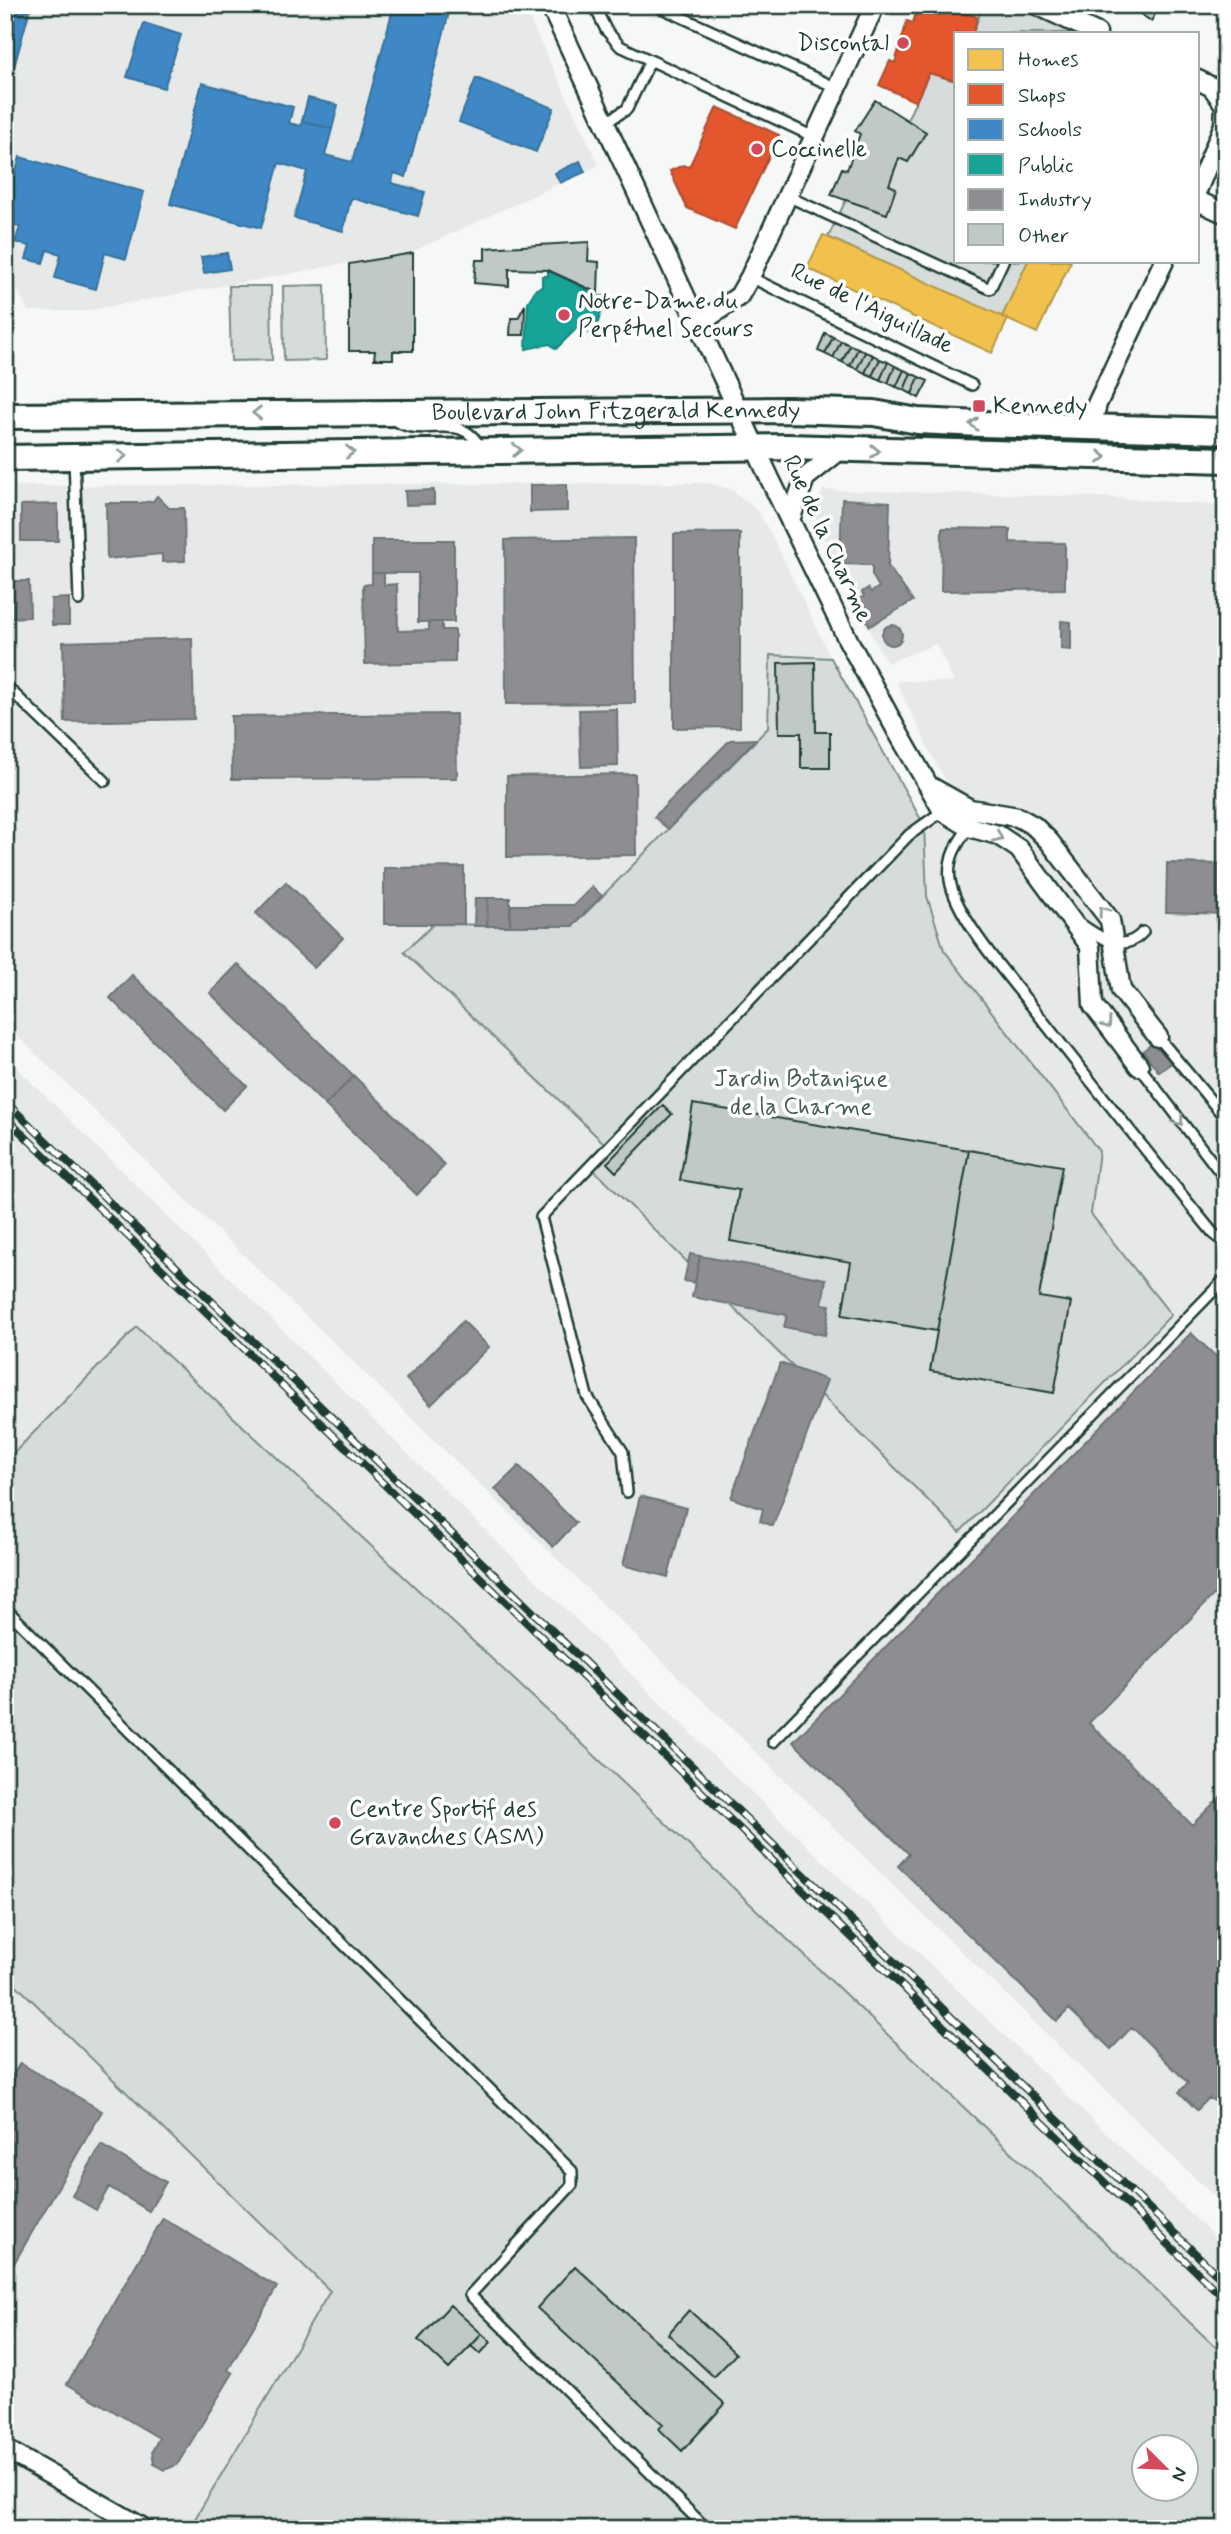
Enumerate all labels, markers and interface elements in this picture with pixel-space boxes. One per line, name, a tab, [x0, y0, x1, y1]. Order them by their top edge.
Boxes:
place label: Discontal	[797, 28, 889, 59]
legend	[954, 32, 1200, 262]
marker: Discontal	[895, 35, 911, 51]
text: Homes	[1018, 46, 1078, 74]
text: Shops	[1018, 82, 1066, 110]
text: Schools	[1018, 116, 1082, 144]
place label: Coccinelle	[771, 134, 867, 165]
marker: Coccinelle	[749, 141, 765, 157]
text: Public	[1018, 152, 1074, 180]
text: Industry	[1018, 186, 1092, 214]
text: Other	[1018, 222, 1069, 250]
street label: Rue de l'Aiguillade	[785, 256, 959, 362]
place label: Notre-Dame du Perpétuel Secours	[578, 286, 754, 345]
marker: Notre-Dame du Perpétuel Secours	[556, 307, 572, 323]
place label: Kennedy	[993, 391, 1087, 422]
street label: Boulevard John Fitzgerald Kennedy	[432, 394, 801, 429]
marker: Kennedy	[971, 398, 987, 414]
one-way arrow	[252, 405, 262, 421]
one-way arrow	[968, 417, 979, 432]
one-way arrow	[512, 443, 523, 458]
one-way arrow	[870, 443, 880, 459]
one-way arrow	[345, 444, 356, 460]
one-way arrow	[117, 448, 128, 463]
one-way arrow	[1097, 449, 1108, 465]
street label: Rue de la Charme	[775, 450, 879, 628]
one-way arrow	[991, 829, 1003, 843]
one-way arrow	[1099, 907, 1111, 919]
one-way arrow	[1099, 1016, 1111, 1028]
park label: Jardin Botanique de la Charme	[714, 1064, 888, 1123]
one-way arrow	[1171, 1113, 1184, 1126]
place label: Centre Sportif des Gravanches (ASM)	[349, 1794, 544, 1853]
marker: Centre Sportif des Gravanches (ASM)	[327, 1815, 343, 1831]
north arrow	[1130, 2432, 1200, 2502]
text: N	[1165, 2463, 1193, 2485]

